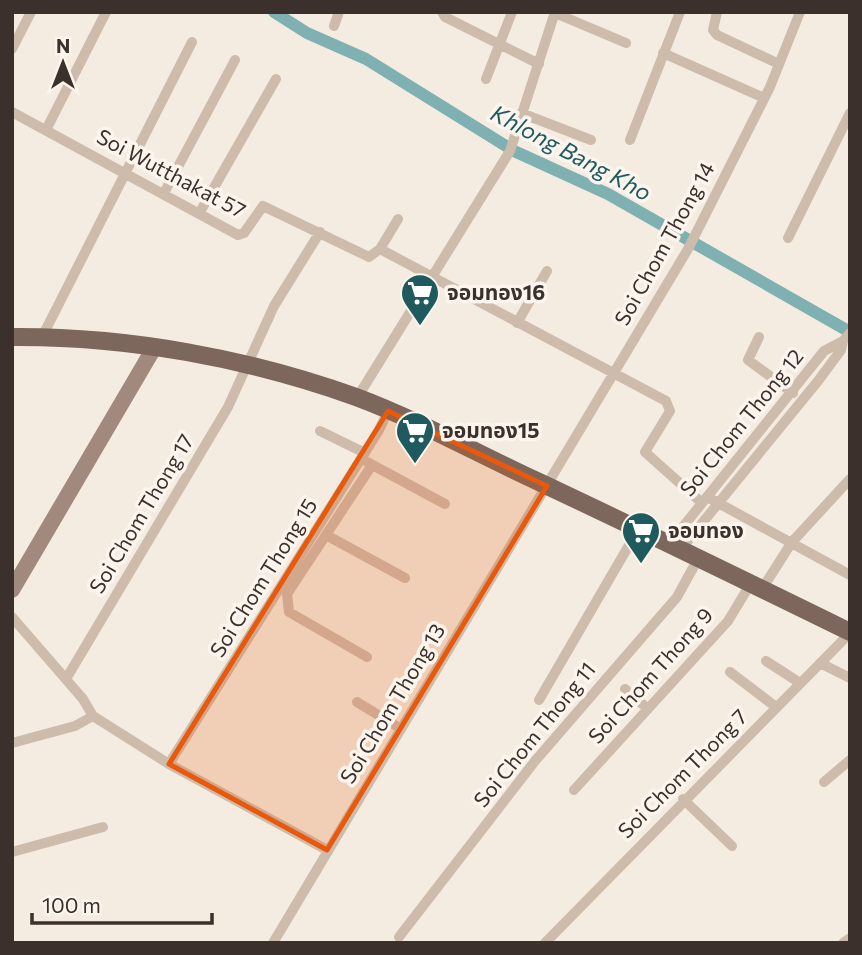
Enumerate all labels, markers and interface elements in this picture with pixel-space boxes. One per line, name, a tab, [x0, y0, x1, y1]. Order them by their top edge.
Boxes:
north arrow	[28, 28, 98, 98]
text: N	[56, 34, 70, 57]
water label: Khlong Bang Kho	[487, 98, 656, 206]
street label: Soi Wutthakat 57	[93, 123, 250, 222]
street label: Soi Chom Thong 14	[608, 157, 719, 329]
supermarket icon: จอมทอง16	[399, 272, 441, 327]
place label: จอมทอง16	[447, 279, 545, 304]
street label: Soi Chom Thong 12	[674, 344, 808, 501]
supermarket icon: จอมทอง15	[394, 410, 436, 465]
place label: จอมทอง15	[442, 417, 539, 442]
street label: Soi Chom Thong 17	[83, 429, 198, 597]
street label: Soi Chom Thong 15	[204, 493, 322, 661]
supermarket icon: จอมทอง	[620, 510, 662, 565]
place label: จอมทอง	[668, 517, 744, 542]
street label: Soi Chom Thong 9	[582, 602, 717, 748]
street label: Soi Chom Thong 13	[334, 619, 449, 788]
street label: Soi Chom Thong 11	[468, 657, 600, 811]
street label: Soi Chom Thong 7	[612, 703, 752, 843]
scale bar	[32, 881, 212, 925]
text: 100 m	[42, 892, 101, 917]

